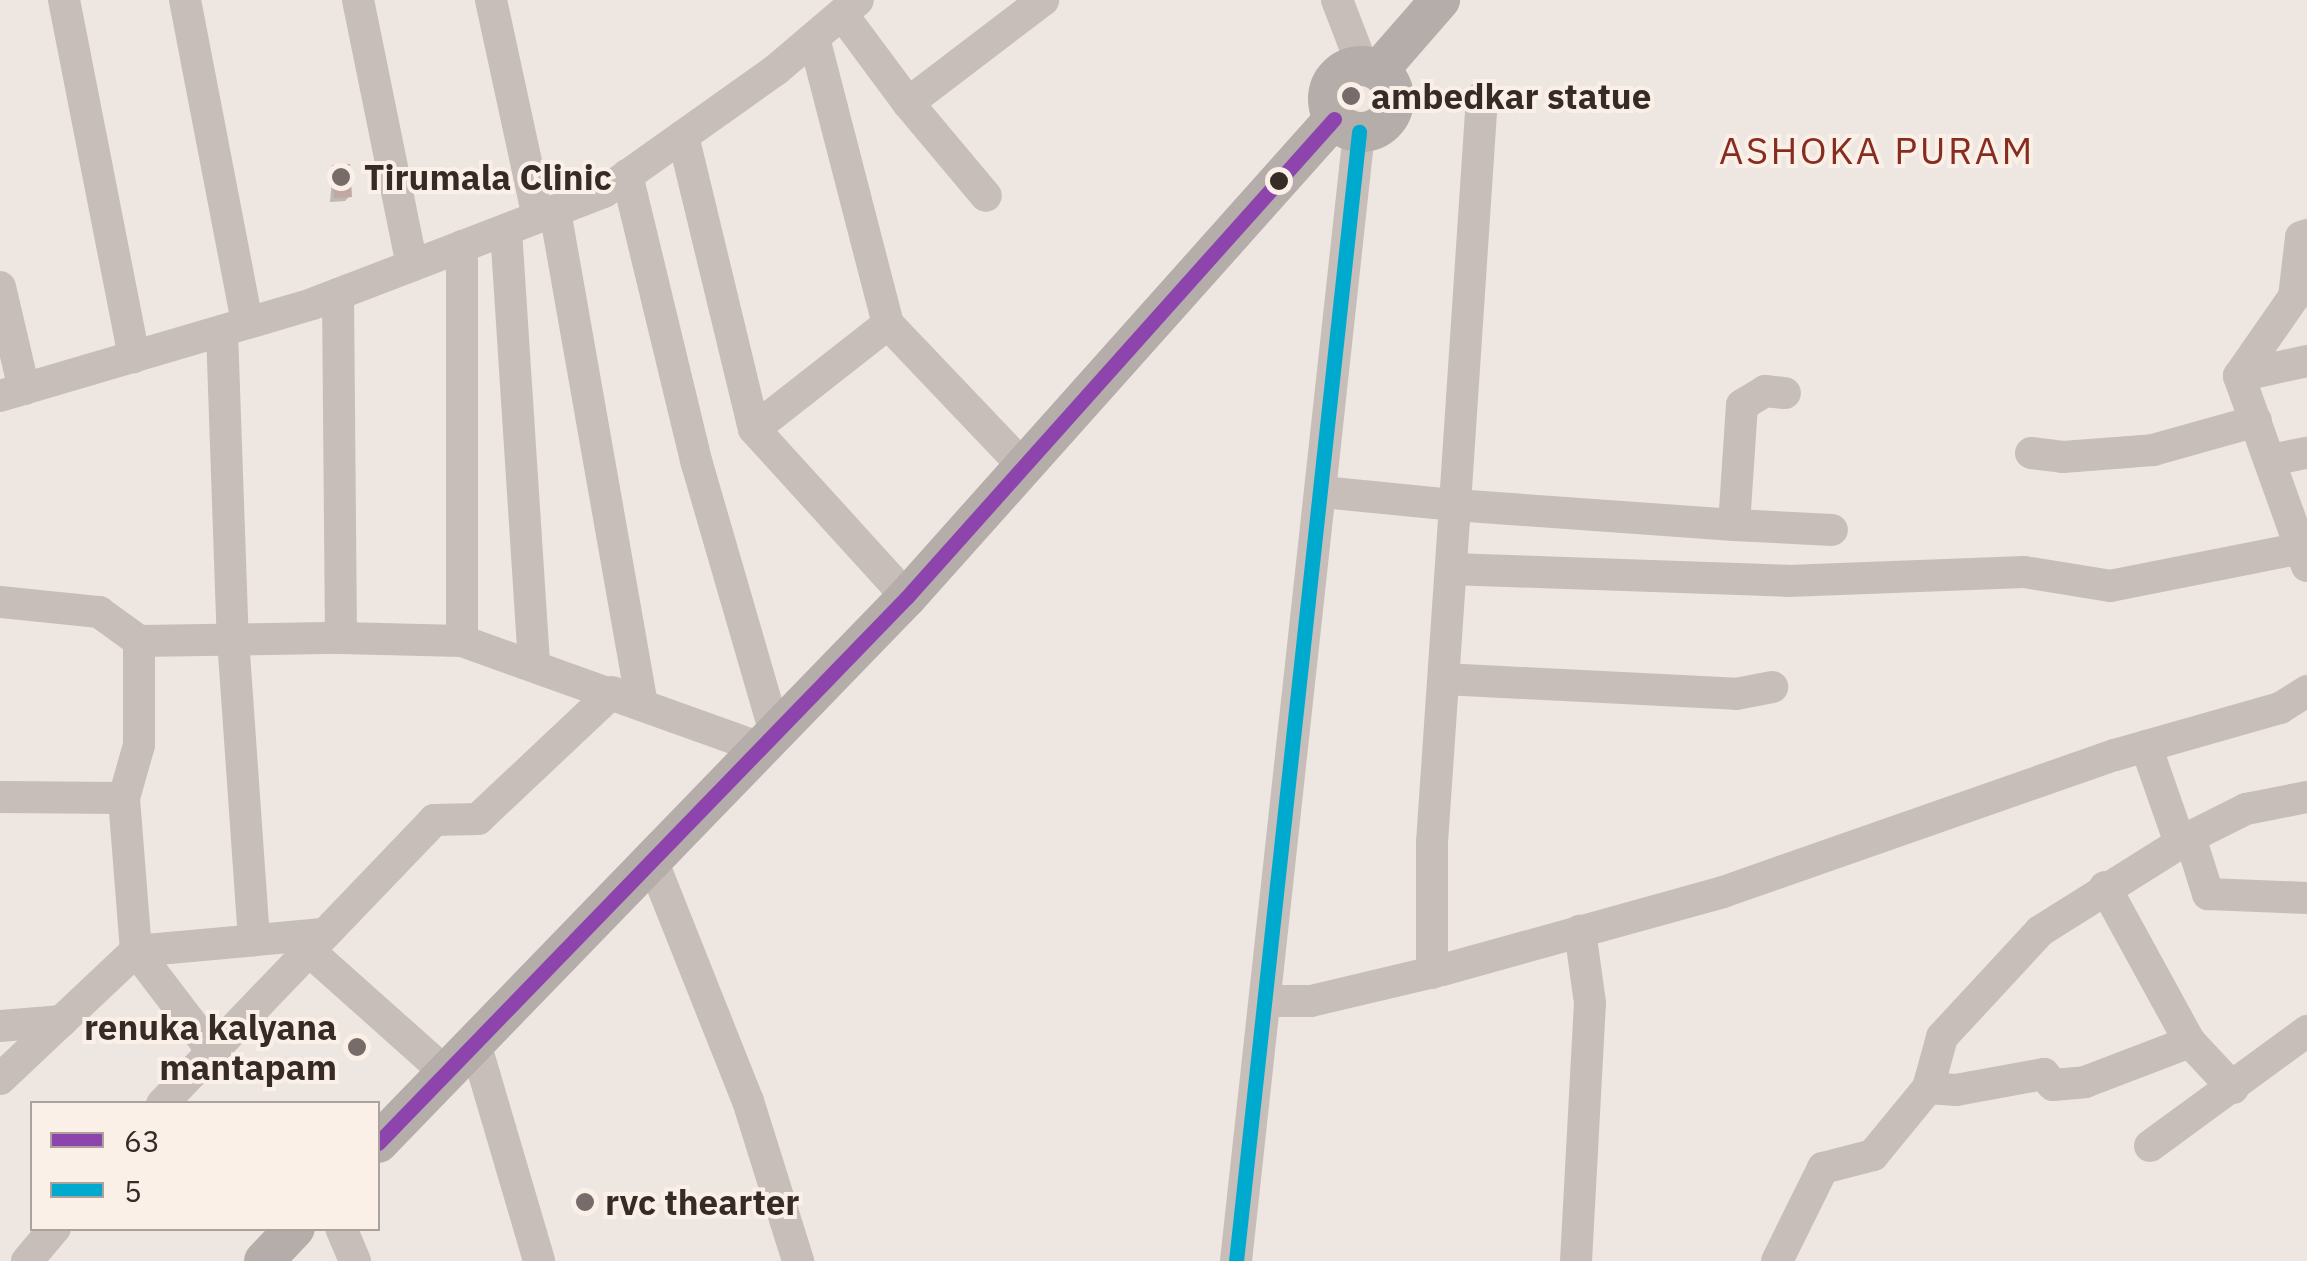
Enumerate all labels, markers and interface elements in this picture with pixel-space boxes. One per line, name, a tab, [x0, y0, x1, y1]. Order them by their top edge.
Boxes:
place label: ambedkar statue	[1371, 75, 1651, 117]
marker: ambedkar statue	[1340, 85, 1362, 107]
district label: ASHOKA PURAM	[1719, 127, 2035, 173]
place label: Tirumala Clinic	[364, 156, 612, 198]
marker: Tirumala Clinic	[328, 164, 354, 190]
unlabelled marker	[1269, 171, 1289, 191]
place label: renuka kalyana mantapam	[84, 1006, 337, 1088]
marker: renuka kalyana mantapam	[346, 1036, 368, 1058]
legend	[30, 1101, 380, 1231]
text: 63	[124, 1121, 160, 1160]
text: 5	[124, 1171, 142, 1210]
place label: rvc thearter	[605, 1181, 799, 1223]
marker: rvc thearter	[574, 1191, 596, 1213]

